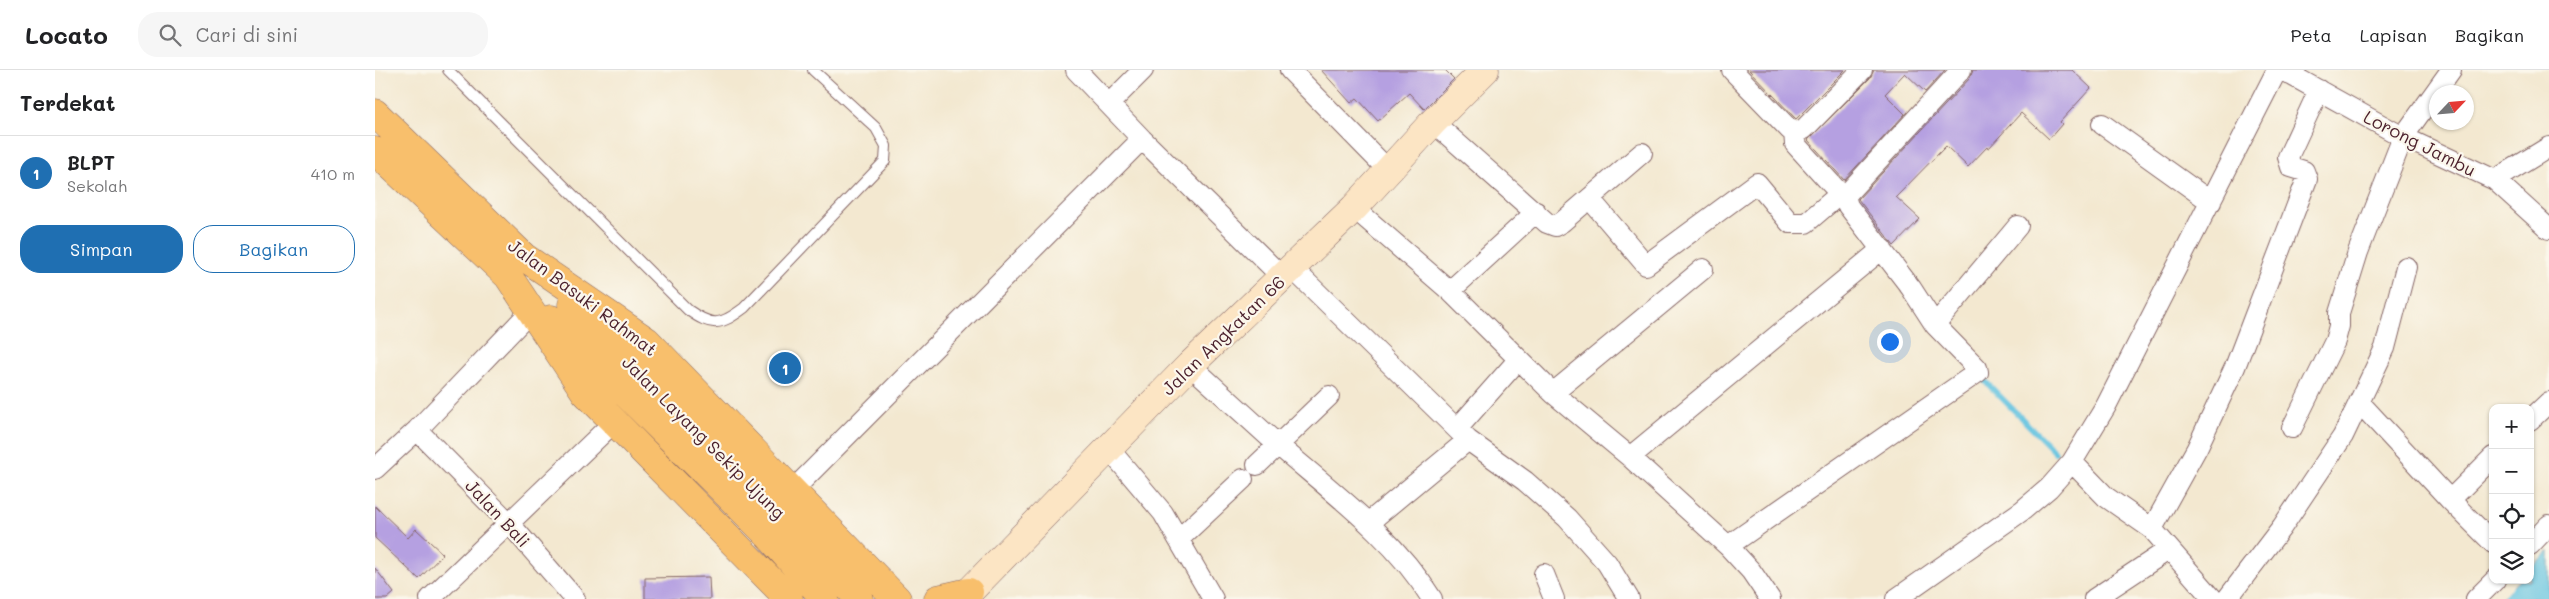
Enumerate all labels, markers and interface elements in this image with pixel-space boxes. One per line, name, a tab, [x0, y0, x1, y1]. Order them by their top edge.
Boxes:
search box	[138, 12, 488, 57]
text: Locato	[25, 19, 108, 50]
icon: search	[156, 21, 184, 49]
text: Cari di sini	[196, 22, 298, 47]
text: Peta	[2290, 23, 2332, 47]
text: Lapisan	[2360, 23, 2427, 47]
text: Bagikan	[2455, 23, 2524, 47]
north arrow	[2429, 85, 2474, 130]
text: Terdekat	[20, 89, 115, 116]
street label: Lorong Jambu	[2360, 104, 2480, 182]
text: BLPT	[67, 150, 115, 175]
text: 1	[32, 163, 40, 184]
text: 410 m	[311, 163, 355, 184]
text: Sekolah	[67, 175, 127, 196]
button: Simpan	[20, 225, 183, 273]
button: Bagikan	[193, 225, 355, 273]
street label: Jalan Basuki Rahmat	[504, 233, 662, 361]
street label: Jalan Angkatan 66	[1156, 270, 1290, 400]
your location	[1877, 329, 1903, 355]
pin: 1	[769, 349, 801, 387]
street label: Jalan Layang Sekip Ujung	[617, 350, 791, 524]
map controls	[2489, 404, 2534, 584]
button: +	[2489, 404, 2534, 449]
button: −	[2489, 449, 2534, 494]
street label: Jalan Bali	[460, 474, 536, 552]
button: locate	[2489, 494, 2534, 539]
button: layers	[2489, 539, 2534, 584]

